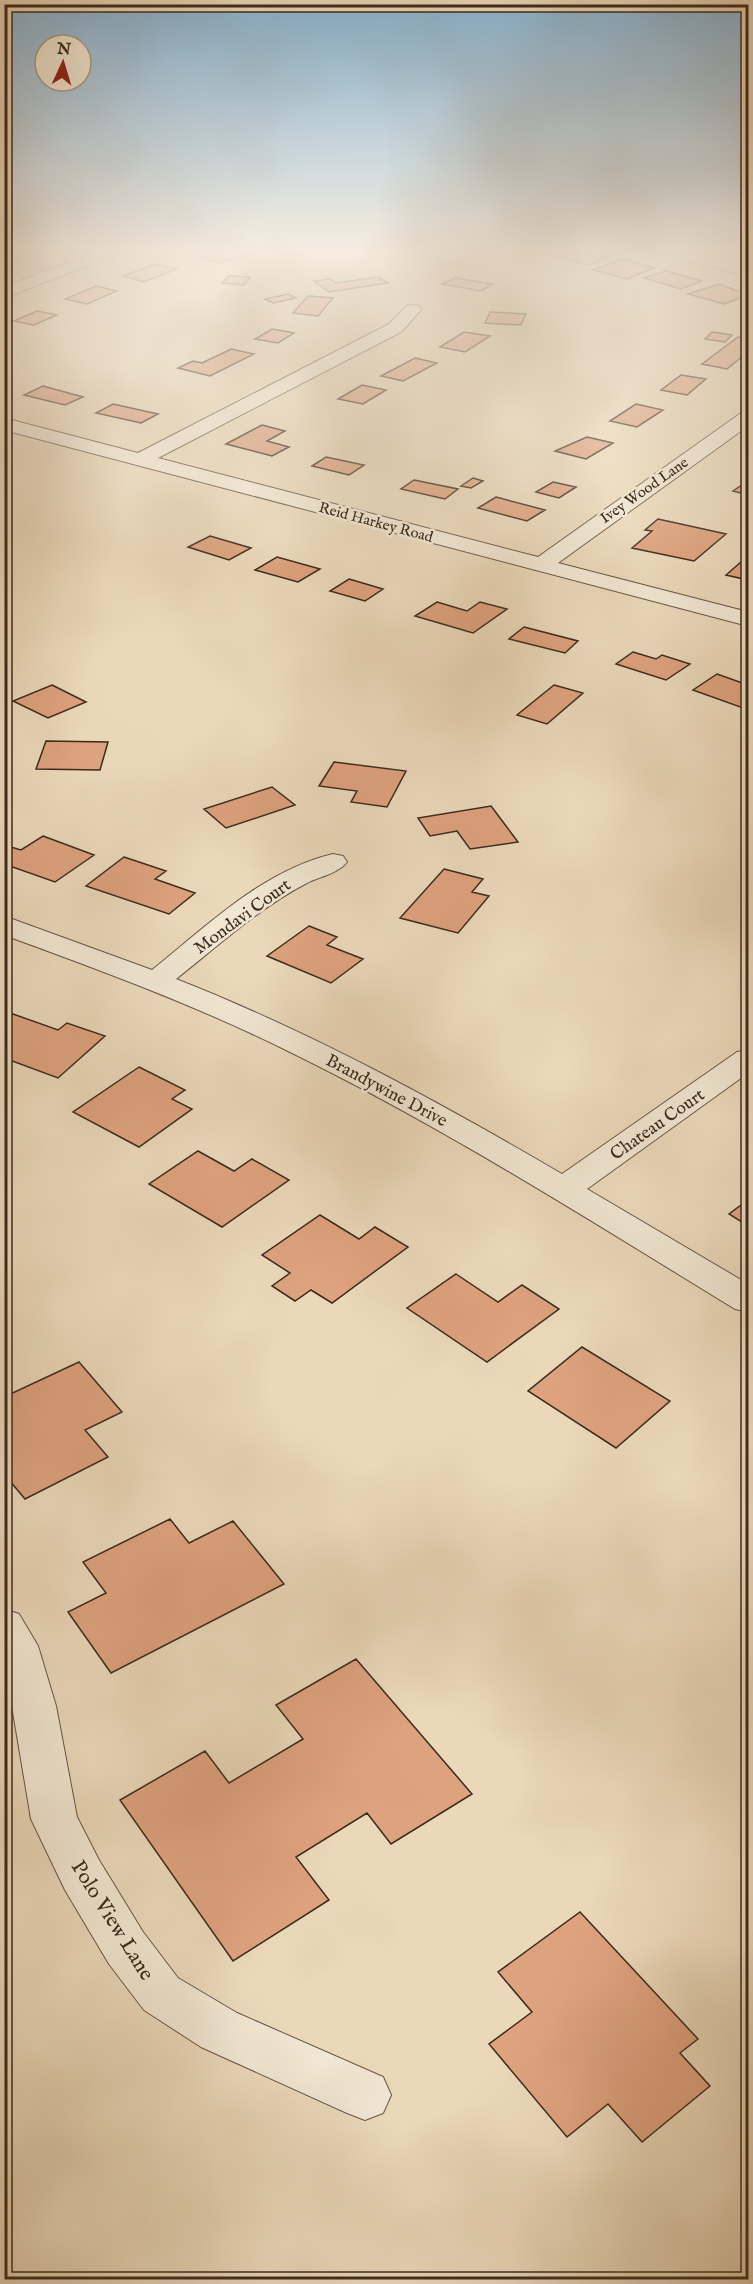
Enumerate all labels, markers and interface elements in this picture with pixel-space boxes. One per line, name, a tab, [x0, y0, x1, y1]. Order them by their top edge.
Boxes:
north arrow	[33, 33, 93, 93]
text: N	[55, 40, 72, 61]
street label: Ivey Wood Lane	[597, 453, 692, 528]
street label: Reid Harkey Road	[317, 498, 436, 547]
street label: Mondavi Court	[190, 874, 296, 960]
street label: Brandywine Drive	[321, 1050, 451, 1133]
street label: Chateau Court	[606, 1084, 710, 1166]
street label: Polo View Lane	[64, 1856, 160, 1986]

